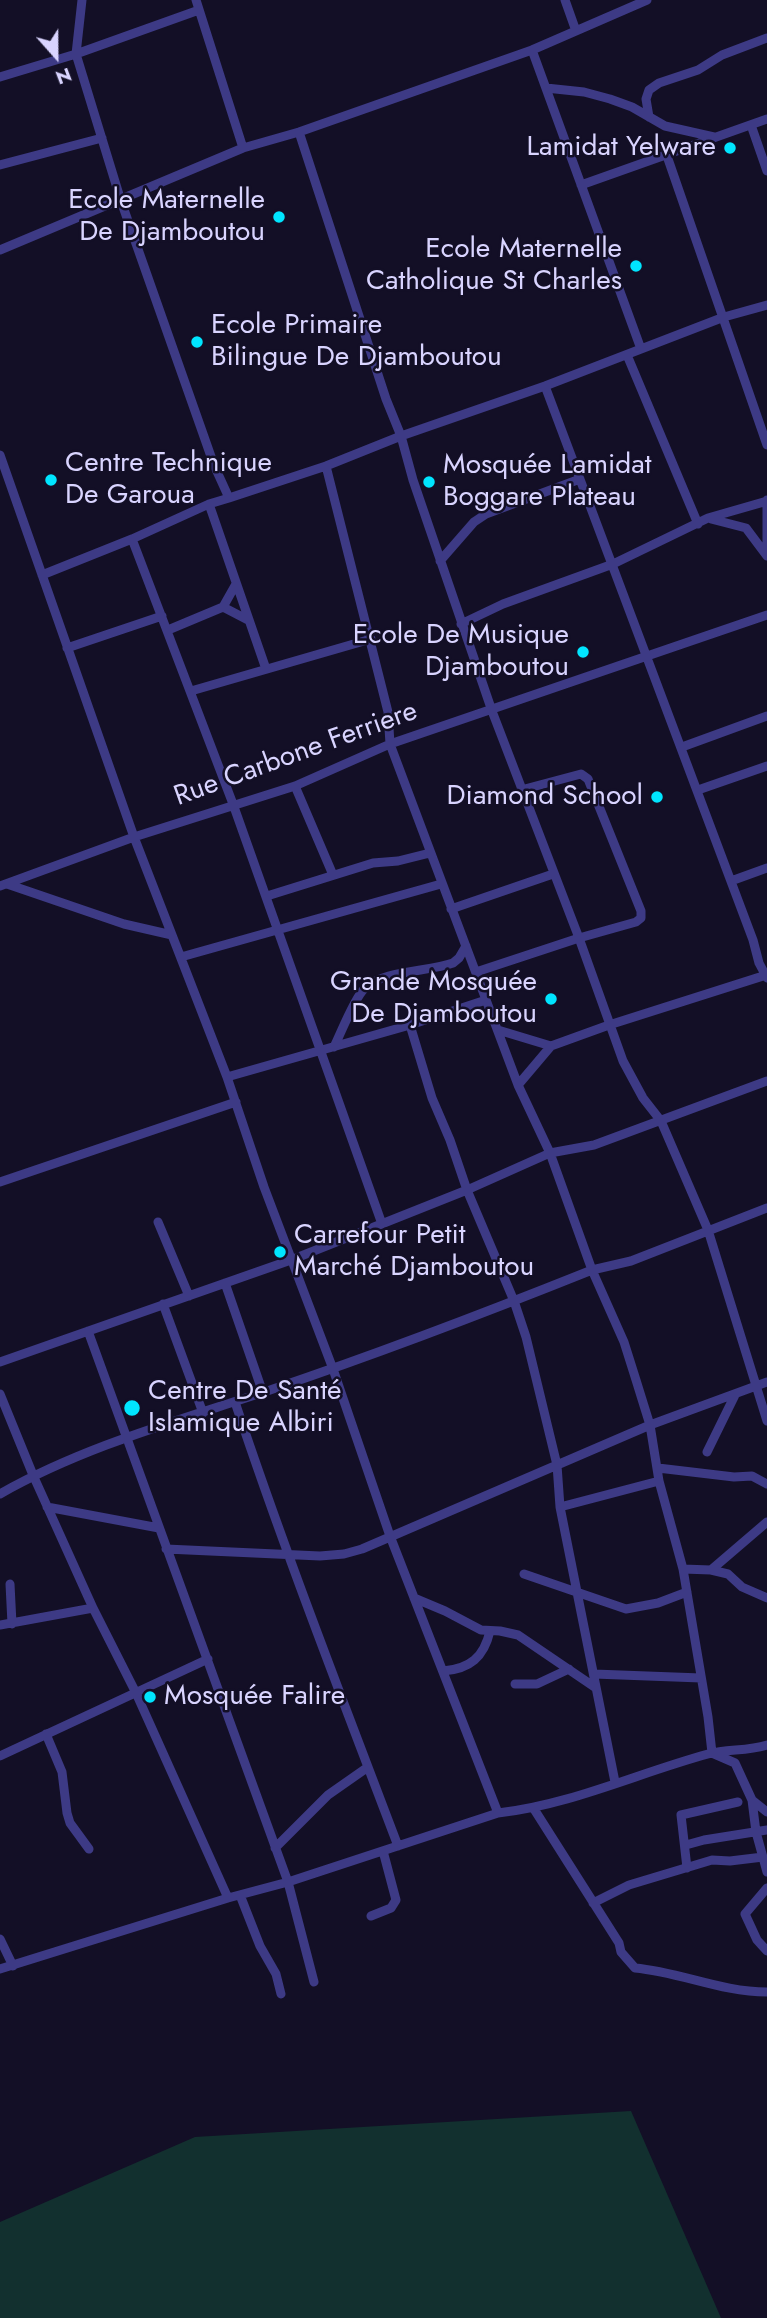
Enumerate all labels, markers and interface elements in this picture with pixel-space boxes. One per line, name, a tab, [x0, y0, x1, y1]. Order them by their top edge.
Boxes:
north arrow	[21, 21, 91, 91]
text: N	[52, 61, 76, 91]
place label: Lamidat Yelware	[526, 131, 716, 165]
marker: Lamidat Yelware	[722, 140, 738, 156]
place label: Ecole Maternelle De Djamboutou	[68, 184, 265, 250]
marker: Ecole Maternelle De Djamboutou	[271, 209, 287, 225]
place label: Ecole Maternelle Catholique St Charles	[366, 233, 622, 299]
marker: Ecole Maternelle Catholique St Charles	[628, 258, 644, 274]
place label: Ecole Primaire Bilingue De Djamboutou	[211, 309, 502, 375]
marker: Ecole Primaire Bilingue De Djamboutou	[189, 334, 205, 350]
place label: Centre Technique De Garoua	[65, 447, 272, 513]
place label: Mosquée Lamidat Boggare Plateau	[443, 449, 651, 515]
marker: Centre Technique De Garoua	[43, 472, 59, 488]
marker: Mosquée Lamidat Boggare Plateau	[421, 474, 437, 490]
place label: Ecole De Musique Djamboutou	[353, 619, 569, 685]
marker: Ecole De Musique Djamboutou	[575, 644, 591, 660]
street label: Rue Carbone Ferriere	[170, 695, 422, 815]
place label: Diamond School	[447, 780, 643, 814]
marker: Diamond School	[649, 789, 665, 805]
place label: Grande Mosquée De Djamboutou	[330, 966, 537, 1032]
marker: Grande Mosquée De Djamboutou	[543, 991, 559, 1007]
place label: Carrefour Petit Marché Djamboutou	[294, 1219, 534, 1285]
marker: Carrefour Petit Marché Djamboutou	[272, 1244, 288, 1260]
place label: Centre De Santé Islamique Albiri	[148, 1375, 342, 1441]
marker: Centre De Santé Islamique Albiri	[122, 1398, 142, 1418]
place label: Mosquée Falire	[164, 1680, 345, 1714]
marker: Mosquée Falire	[142, 1689, 158, 1705]

